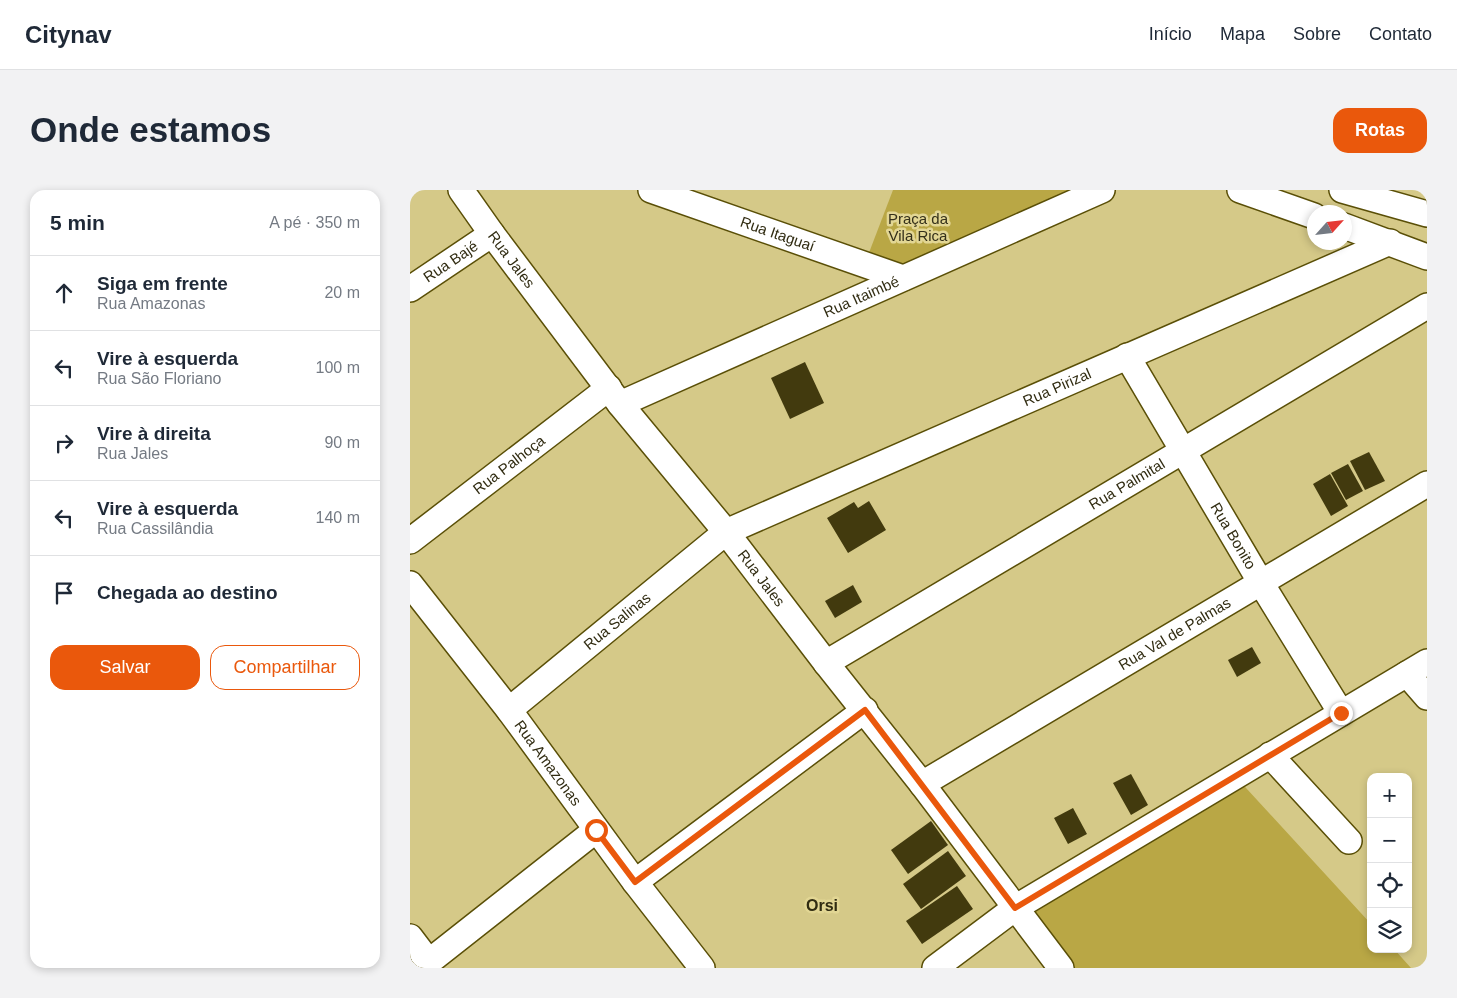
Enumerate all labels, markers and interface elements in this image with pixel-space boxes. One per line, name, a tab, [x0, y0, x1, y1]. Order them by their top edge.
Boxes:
text: Citynav	[25, 21, 112, 48]
text: Início	[1149, 24, 1192, 44]
text: Mapa	[1220, 24, 1265, 44]
text: Sobre	[1293, 24, 1341, 44]
text: Contato	[1369, 24, 1432, 44]
button: Rotas	[1333, 108, 1427, 153]
text: Onde estamos	[30, 110, 271, 149]
north arrow	[1307, 205, 1352, 250]
park label: Praça da Vila Rica	[888, 210, 949, 244]
text: 5 min	[50, 211, 105, 234]
street label: Rua Itaguaí	[738, 213, 818, 255]
text: A pé · 350 m	[269, 214, 360, 231]
street label: Rua Jales	[485, 228, 539, 291]
street label: Rua Bajé	[420, 237, 481, 286]
street label: Rua Itaimbé	[821, 272, 902, 321]
text: Siga em frente	[97, 273, 228, 294]
icon: ahead	[50, 279, 78, 307]
text: 20 m	[324, 284, 360, 301]
text: Rua Amazonas	[97, 295, 206, 312]
text: Vire à esquerda	[97, 348, 238, 369]
icon: left	[50, 354, 78, 382]
text: 100 m	[316, 359, 360, 376]
street label: Rua Pirizal	[1020, 365, 1094, 409]
text: Rua São Floriano	[97, 370, 222, 387]
text: Vire à direita	[97, 423, 211, 444]
icon: right	[50, 429, 78, 457]
street label: Rua Palhoça	[470, 431, 549, 497]
text: 90 m	[324, 434, 360, 451]
text: Rua Jales	[97, 445, 168, 462]
street label: Rua Palmital	[1086, 455, 1168, 513]
text: Vire à esquerda	[97, 498, 238, 519]
street label: Rua Bonito	[1207, 499, 1260, 572]
icon: left	[50, 504, 78, 532]
text: 140 m	[316, 509, 360, 526]
text: Rua Cassilândia	[97, 520, 214, 537]
street label: Rua Jales	[735, 546, 789, 610]
icon: arrive	[50, 579, 78, 607]
text: Chegada ao destino	[97, 582, 278, 603]
street label: Rua Salinas	[580, 589, 654, 653]
street label: Rua Val de Palmas	[1115, 594, 1234, 673]
button: Salvar	[50, 645, 200, 690]
button: Compartilhar	[210, 645, 360, 690]
route end	[1330, 702, 1353, 725]
street label: Rua Amazonas	[511, 717, 585, 809]
map controls	[1367, 773, 1412, 953]
button: +	[1367, 773, 1412, 818]
button: −	[1367, 818, 1412, 863]
route start	[585, 819, 608, 842]
button: locate	[1367, 863, 1412, 908]
district label: Orsi	[806, 897, 838, 914]
button: layers	[1367, 908, 1412, 953]

